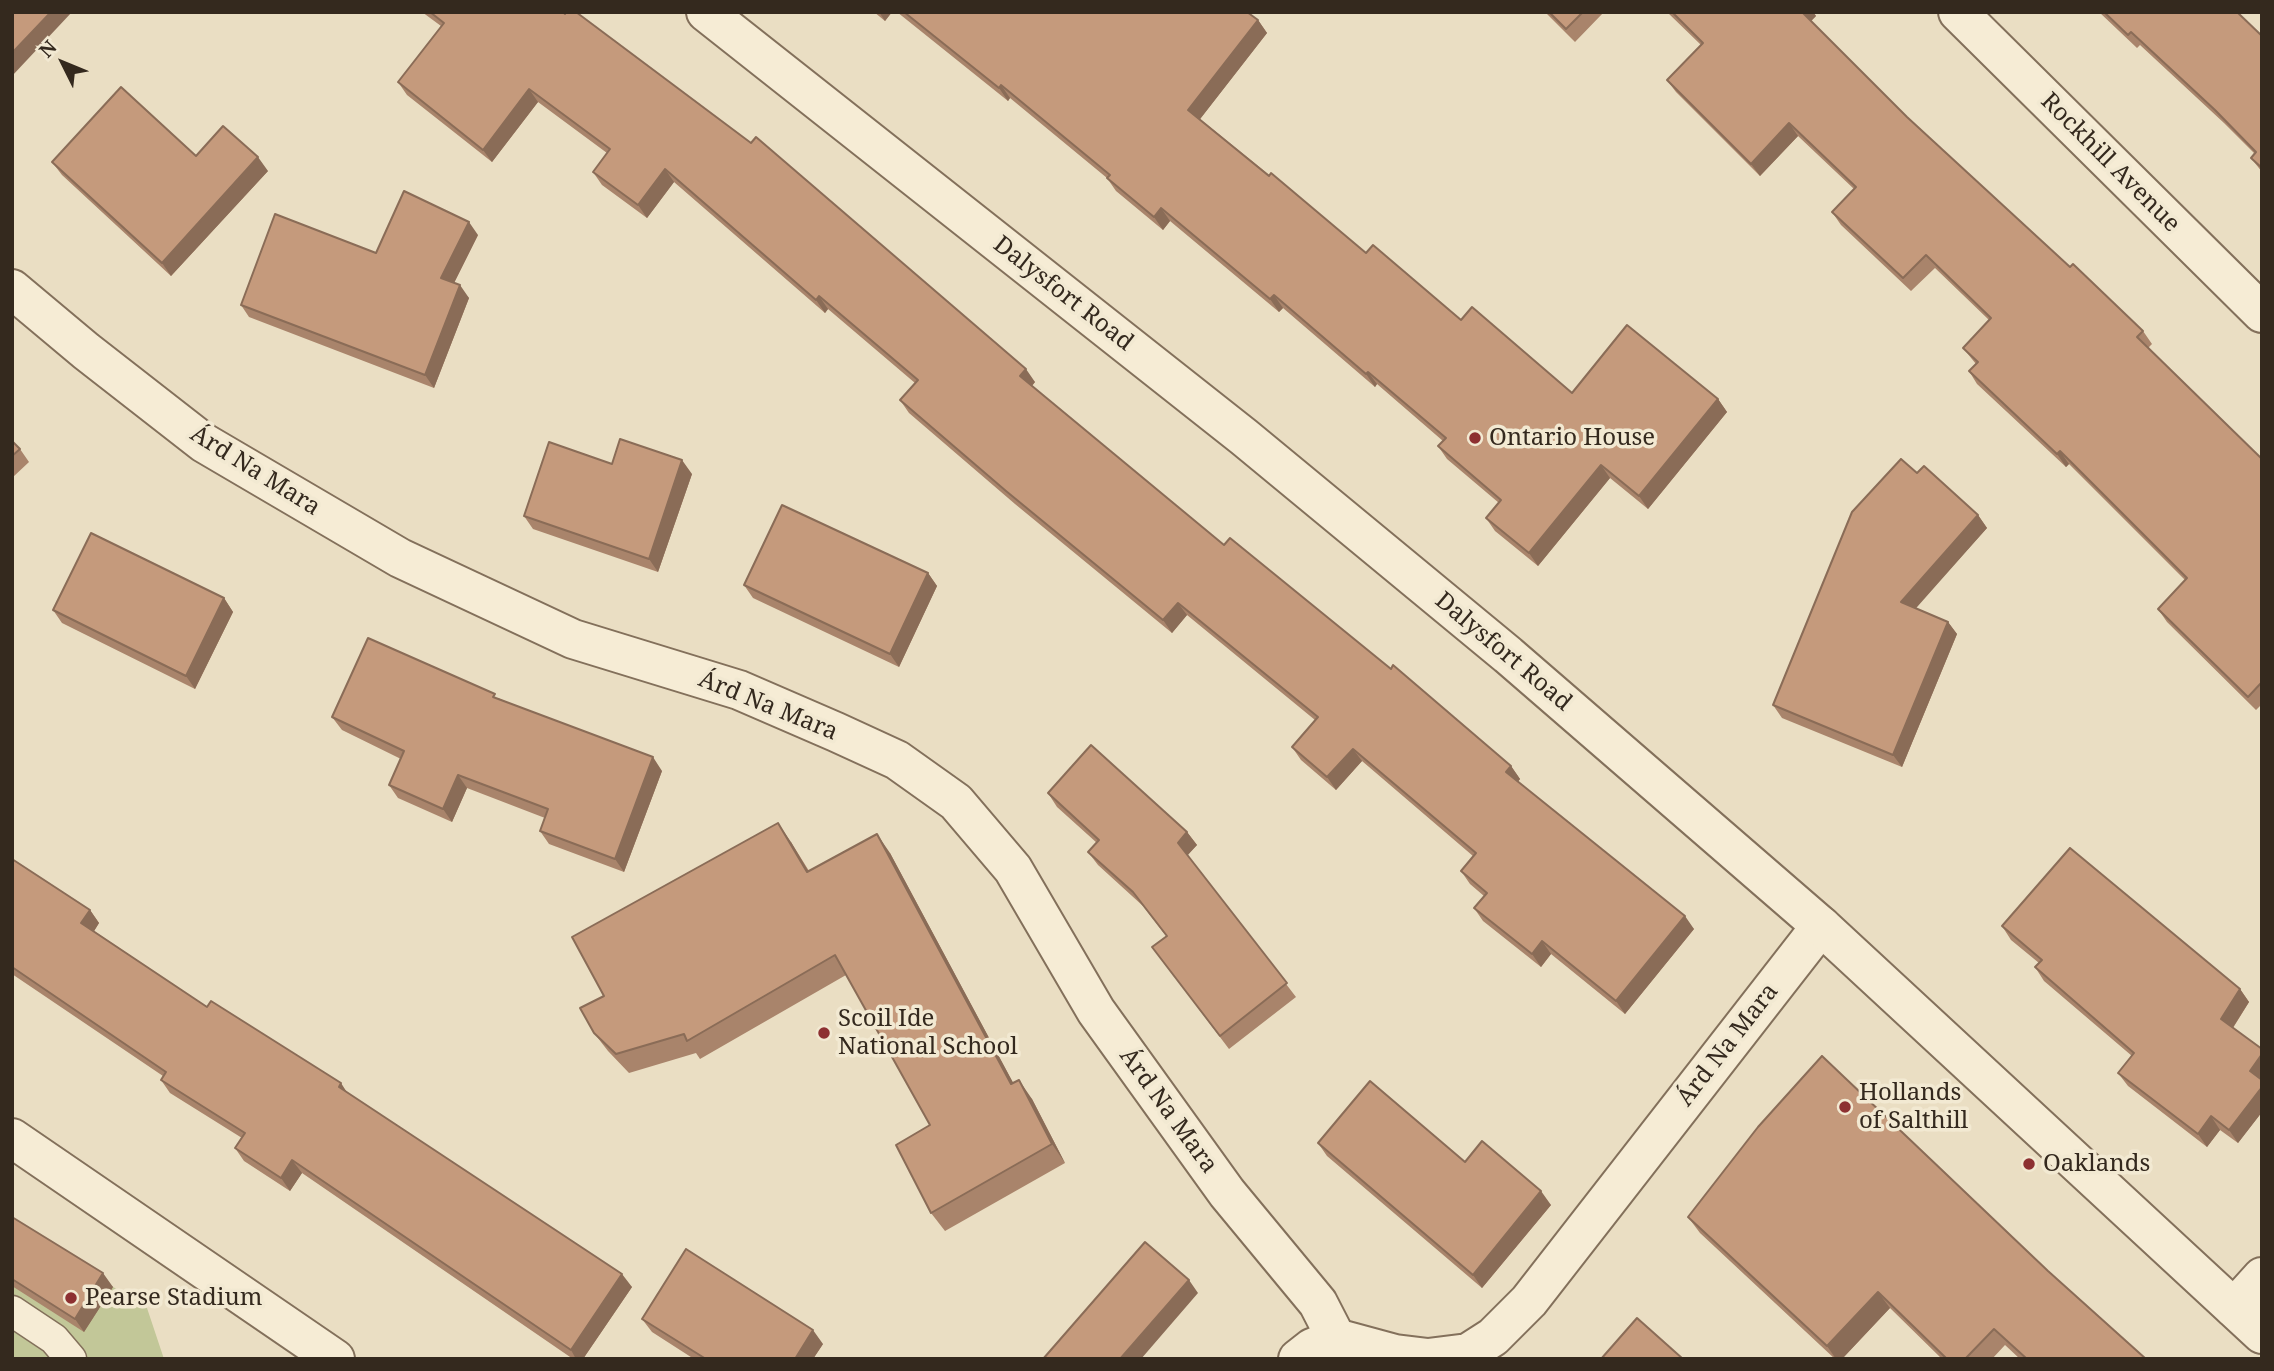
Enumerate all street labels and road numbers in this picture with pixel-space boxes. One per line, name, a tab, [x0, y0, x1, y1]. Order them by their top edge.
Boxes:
street label: Rockhill Avenue	[2034, 87, 2186, 239]
street label: Dalysfort Road	[987, 231, 1139, 357]
street label: Árd Na Mara	[185, 420, 325, 522]
street label: Dalysfort Road	[1429, 587, 1577, 717]
street label: Árd Na Mara	[694, 665, 842, 747]
street label: Árd Na Mara	[1671, 978, 1785, 1112]
street label: Árd Na Mara	[1113, 1043, 1223, 1179]

